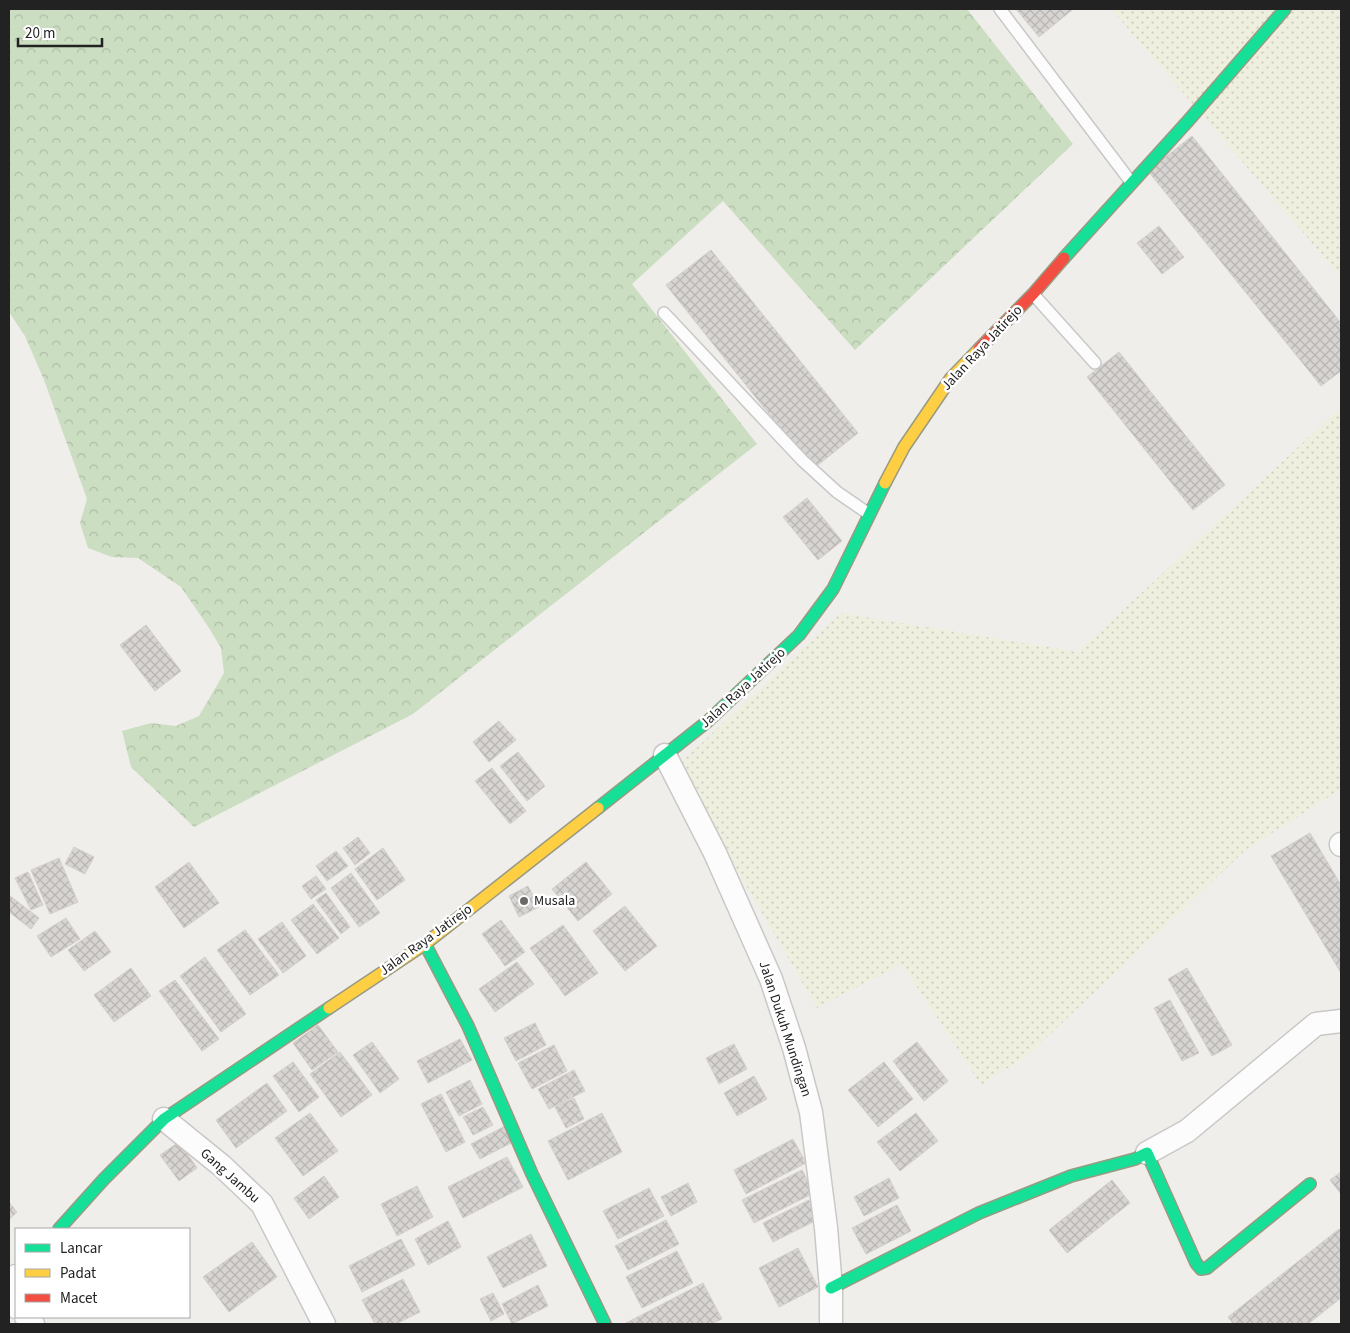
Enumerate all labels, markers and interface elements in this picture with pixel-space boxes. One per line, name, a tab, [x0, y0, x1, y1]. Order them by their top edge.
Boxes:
scale bar	[18, 15, 101, 47]
text: 20 m	[25, 23, 55, 44]
street label: Jalan Raya Jatirejo	[937, 301, 1027, 395]
street label: Jalan Raya Jatirejo	[696, 643, 790, 733]
place label: Musala	[534, 891, 575, 911]
marker: Musala	[518, 895, 530, 907]
street label: Jalan Raya Jatirejo	[375, 899, 477, 981]
street label: Jalan Dukuh Mundingan	[754, 959, 816, 1099]
street label: Gang Jambu	[196, 1144, 264, 1208]
legend	[15, 1228, 190, 1318]
text: Lancar	[60, 1238, 103, 1259]
text: Padat	[60, 1263, 96, 1284]
text: Macet	[60, 1288, 97, 1309]

